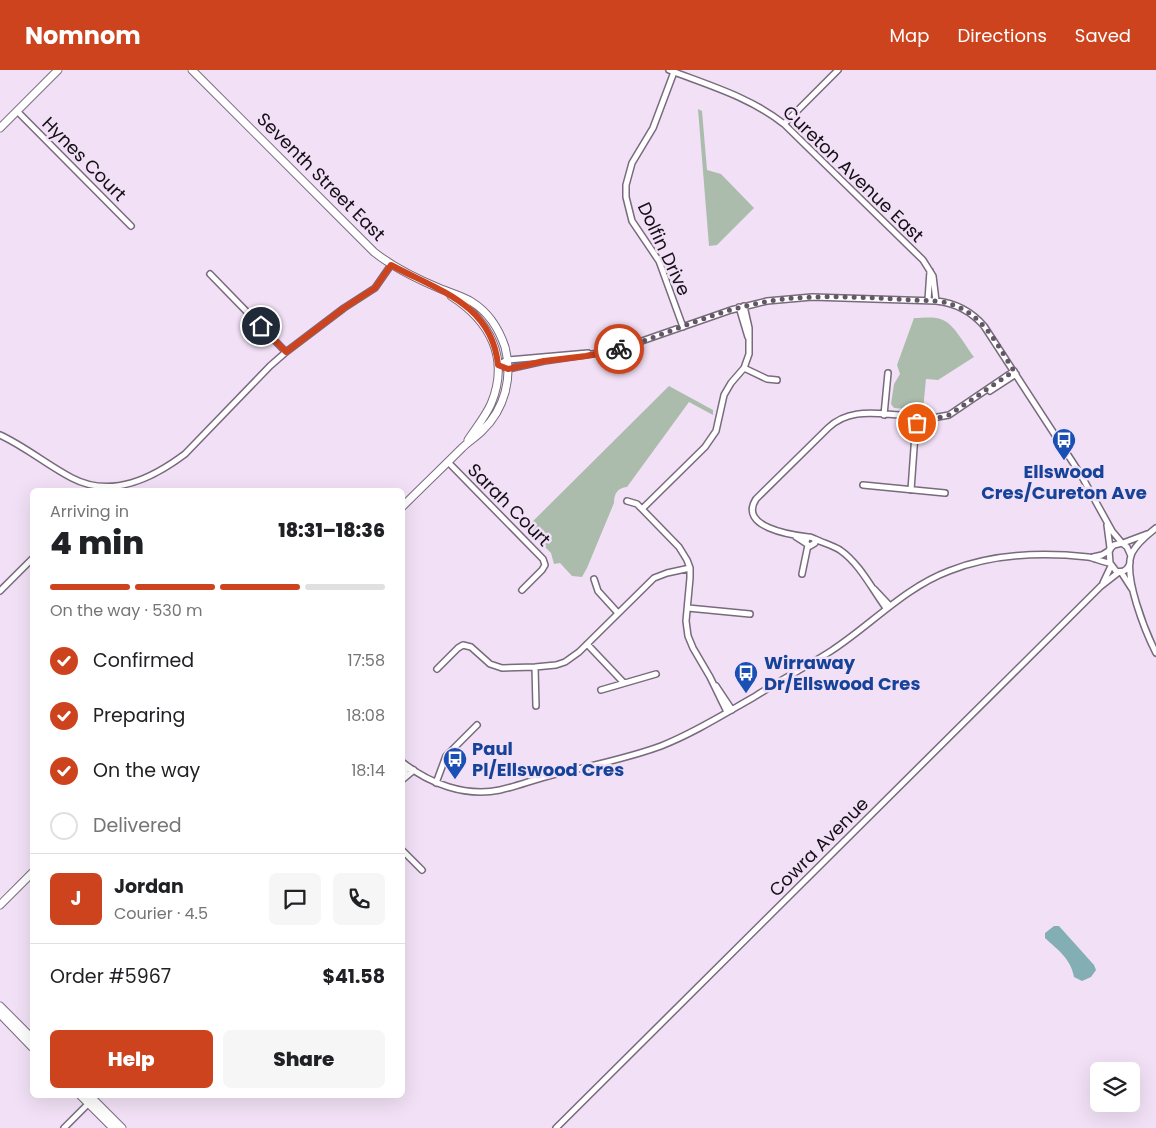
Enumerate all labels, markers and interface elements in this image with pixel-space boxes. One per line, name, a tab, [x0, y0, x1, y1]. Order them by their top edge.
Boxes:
text: Nomnom	[25, 19, 141, 52]
text: Map	[890, 23, 929, 48]
text: Directions	[957, 23, 1047, 48]
text: Saved	[1075, 23, 1131, 48]
street label: Cureton Avenue East	[777, 100, 929, 248]
street label: Seventh Street East	[252, 107, 391, 246]
street label: Hynes Court	[37, 111, 132, 206]
street label: Dolfin Drive	[632, 198, 697, 300]
pin	[240, 305, 282, 347]
icon: home	[247, 312, 275, 340]
courier	[594, 324, 644, 374]
icon: bike	[605, 335, 633, 363]
pin	[896, 402, 938, 444]
icon: bag	[903, 409, 931, 437]
bus stop icon: Ellswood Cres/Cureton Ave	[1051, 427, 1077, 461]
street label: Sarah Court	[462, 458, 556, 552]
place label: Ellswood Cres/Cureton Ave	[981, 459, 1147, 505]
text: Arriving in	[50, 500, 129, 523]
text: 18:31–18:36	[278, 517, 385, 544]
text: 4 min	[50, 520, 144, 565]
text: On the way · 530 m	[50, 599, 203, 622]
icon: check	[50, 647, 78, 675]
text: Confirmed	[93, 647, 194, 674]
text: 17:58	[348, 649, 385, 672]
place label: Wirraway Dr/Ellswood Cres	[764, 650, 920, 696]
bus stop icon: Wirraway Dr/Ellswood Cres	[733, 660, 759, 694]
icon: check	[50, 702, 78, 730]
text: Preparing	[93, 702, 185, 729]
text: 18:08	[346, 704, 385, 727]
place label: Paul Pl/Ellswood Cres	[472, 736, 624, 782]
bus stop icon: Paul Pl/Ellswood Cres	[442, 746, 468, 780]
icon: check	[50, 757, 78, 785]
text: On the way	[93, 757, 200, 784]
text: 18:14	[351, 759, 385, 782]
street label: Cowra Avenue	[763, 791, 874, 902]
text: Delivered	[93, 812, 182, 839]
text: Jordan	[114, 873, 184, 900]
button: chat	[269, 873, 321, 925]
button: phone	[333, 873, 385, 925]
text: J	[71, 885, 81, 912]
text: Courier · 4.5	[114, 902, 208, 925]
text: Order #5967	[50, 963, 171, 990]
text: $41.58	[322, 963, 385, 990]
button: Help	[50, 1030, 213, 1088]
button: Share	[223, 1030, 385, 1088]
map controls	[1090, 1062, 1140, 1112]
button: layers	[1090, 1062, 1140, 1112]

